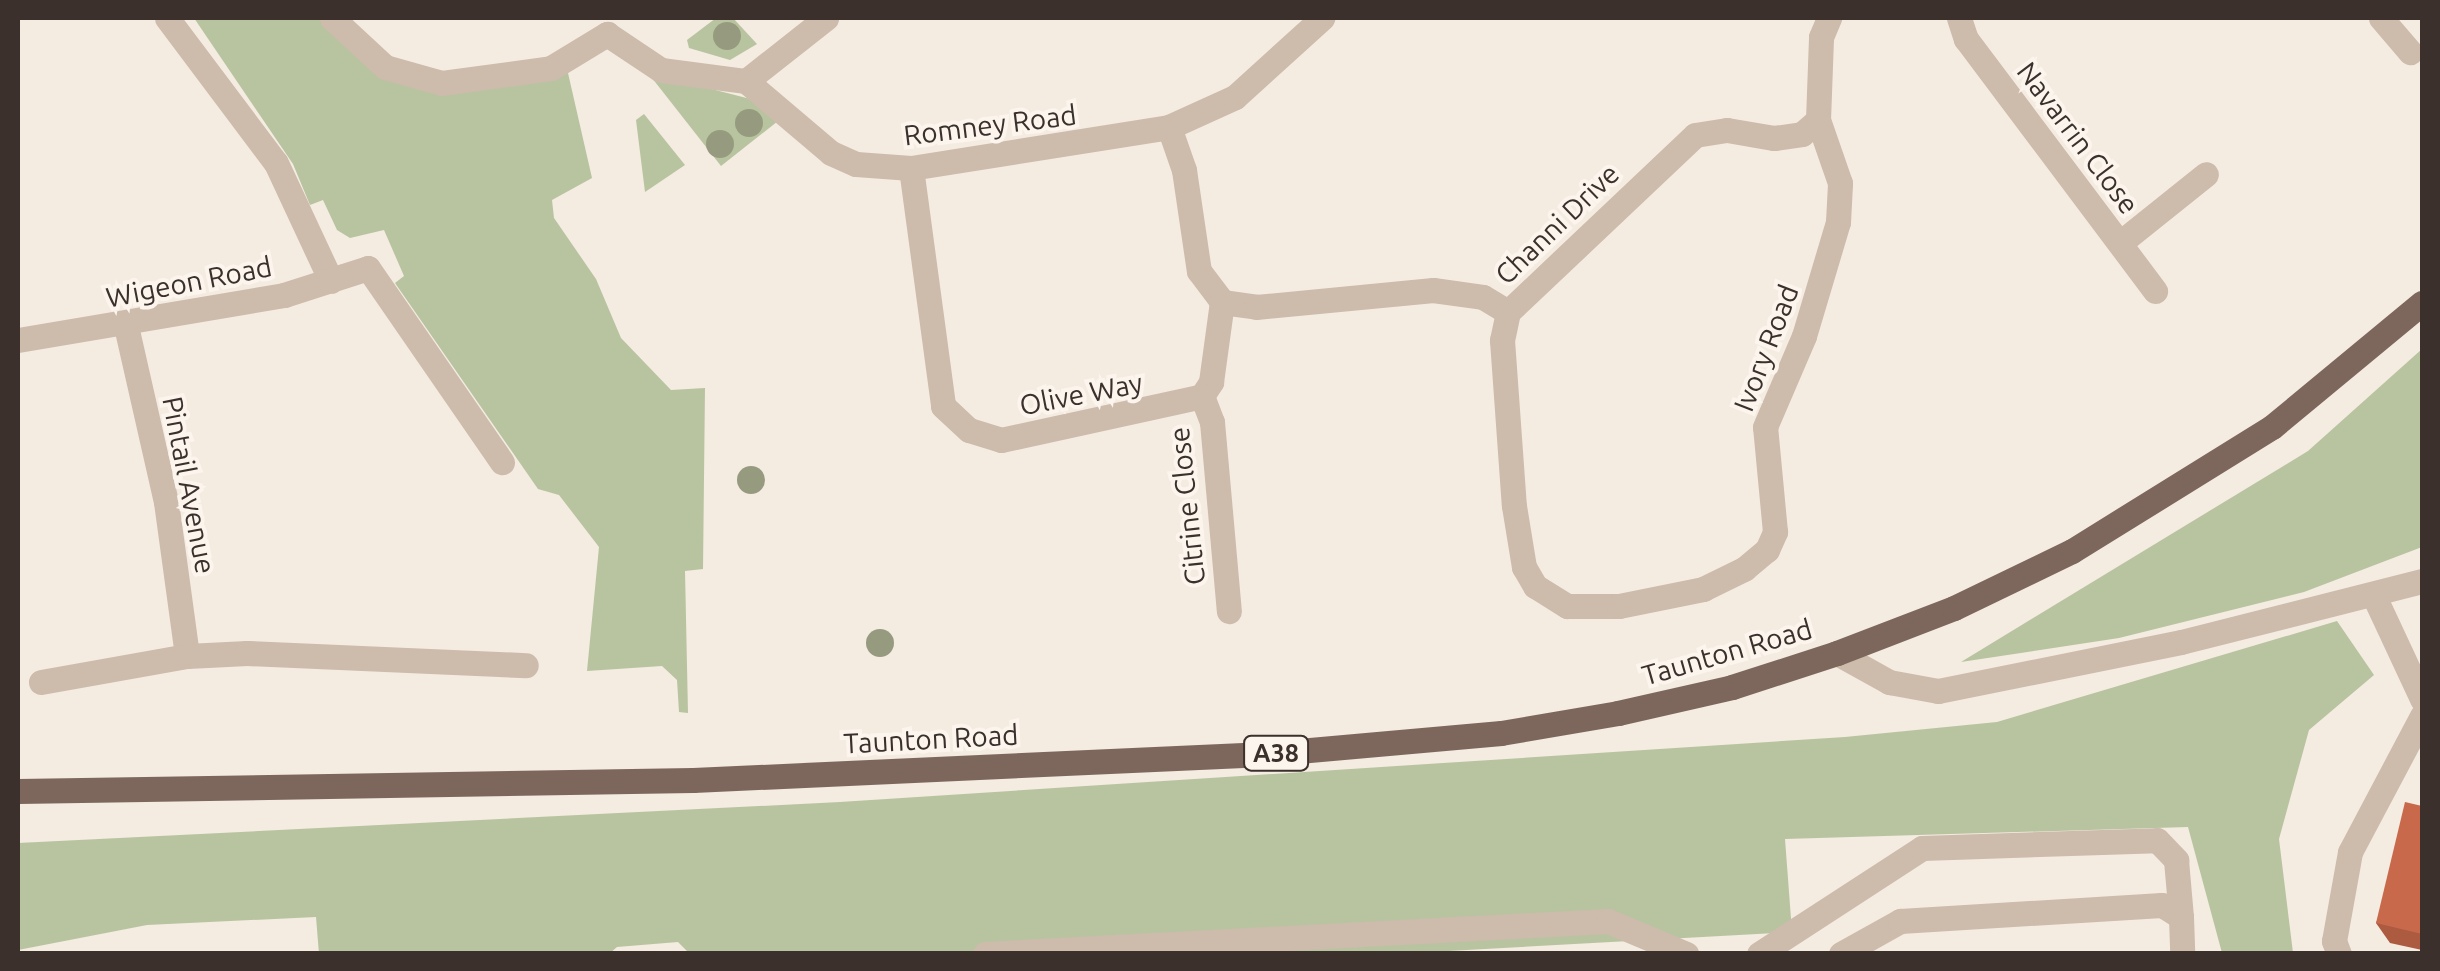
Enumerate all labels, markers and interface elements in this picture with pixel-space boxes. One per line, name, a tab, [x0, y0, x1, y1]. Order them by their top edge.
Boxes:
street label: Navarrin Close	[2010, 55, 2146, 221]
street label: Romney Road	[902, 98, 1078, 152]
street label: Channi Drive	[1488, 157, 1626, 291]
street label: Wigeon Road	[103, 249, 275, 315]
street label: Ivory Road	[1727, 280, 1805, 416]
street label: Olive Way	[1017, 366, 1145, 422]
street label: Pintail Avenue	[155, 394, 223, 576]
street label: Citrine Close	[1162, 425, 1212, 587]
street label: Taunton Road	[1638, 612, 1816, 692]
street label: Taunton Road	[843, 718, 1019, 760]
road number: A38	[1241, 733, 1311, 773]

